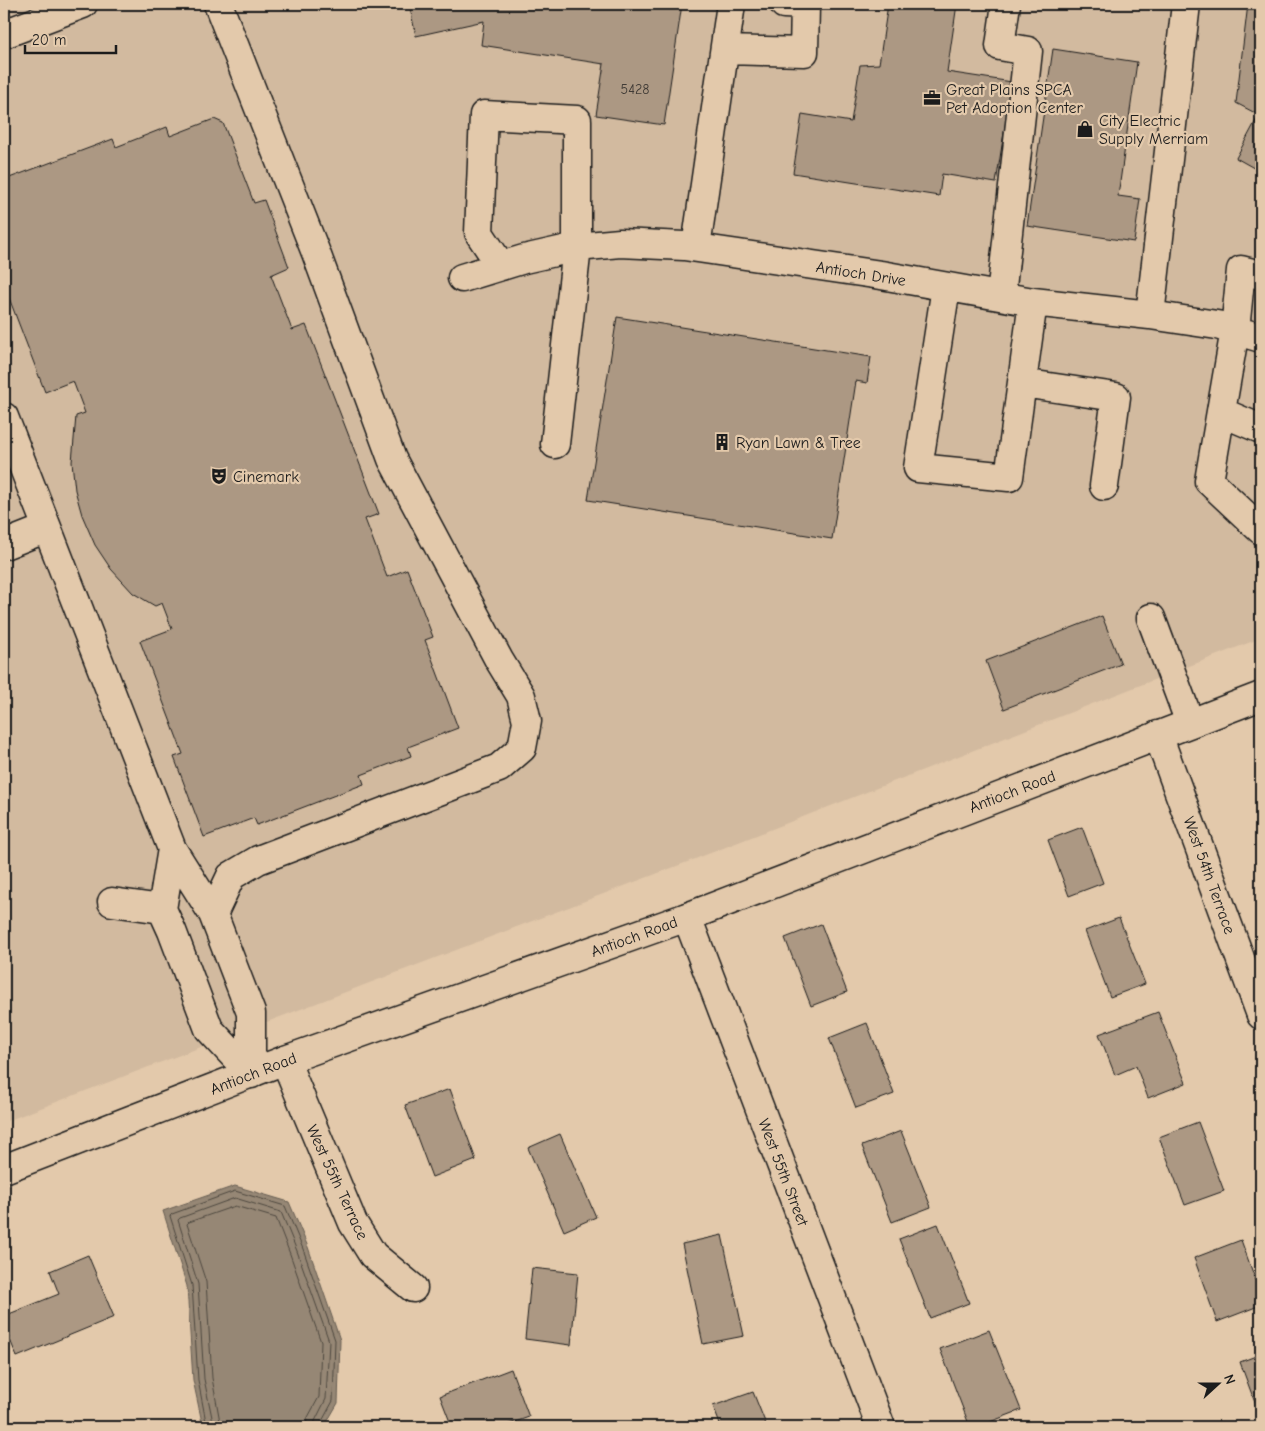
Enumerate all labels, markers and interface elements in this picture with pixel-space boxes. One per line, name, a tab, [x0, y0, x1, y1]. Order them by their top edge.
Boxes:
scale bar	[25, 22, 116, 54]
text: 20 m	[32, 31, 66, 49]
house number: 5428	[621, 81, 649, 98]
place label: Great Plains SPCA Pet Adoption Center	[946, 81, 1083, 117]
office icon: Great Plains SPCA Pet Adoption Center	[922, 88, 942, 108]
place label: City Electric Supply Merriam	[1099, 112, 1208, 148]
shop icon: City Electric Supply Merriam	[1075, 119, 1095, 139]
street label: Antioch Drive	[815, 258, 907, 290]
building icon: Ryan Lawn & Tree	[712, 432, 732, 452]
place label: Ryan Lawn & Tree	[736, 434, 861, 452]
theatre icon: Cinemark	[209, 466, 229, 486]
place label: Cinemark	[233, 468, 299, 486]
street label: Antioch Road	[967, 767, 1058, 817]
street label: West 54th Terrace	[1179, 814, 1239, 937]
street label: Antioch Road	[589, 913, 680, 961]
street label: Antioch Road	[208, 1049, 299, 1099]
street label: West 55th Street	[754, 1116, 812, 1229]
street label: West 55th Terrace	[303, 1122, 372, 1243]
north arrow	[1192, 1358, 1242, 1408]
text: N	[1220, 1372, 1239, 1387]

